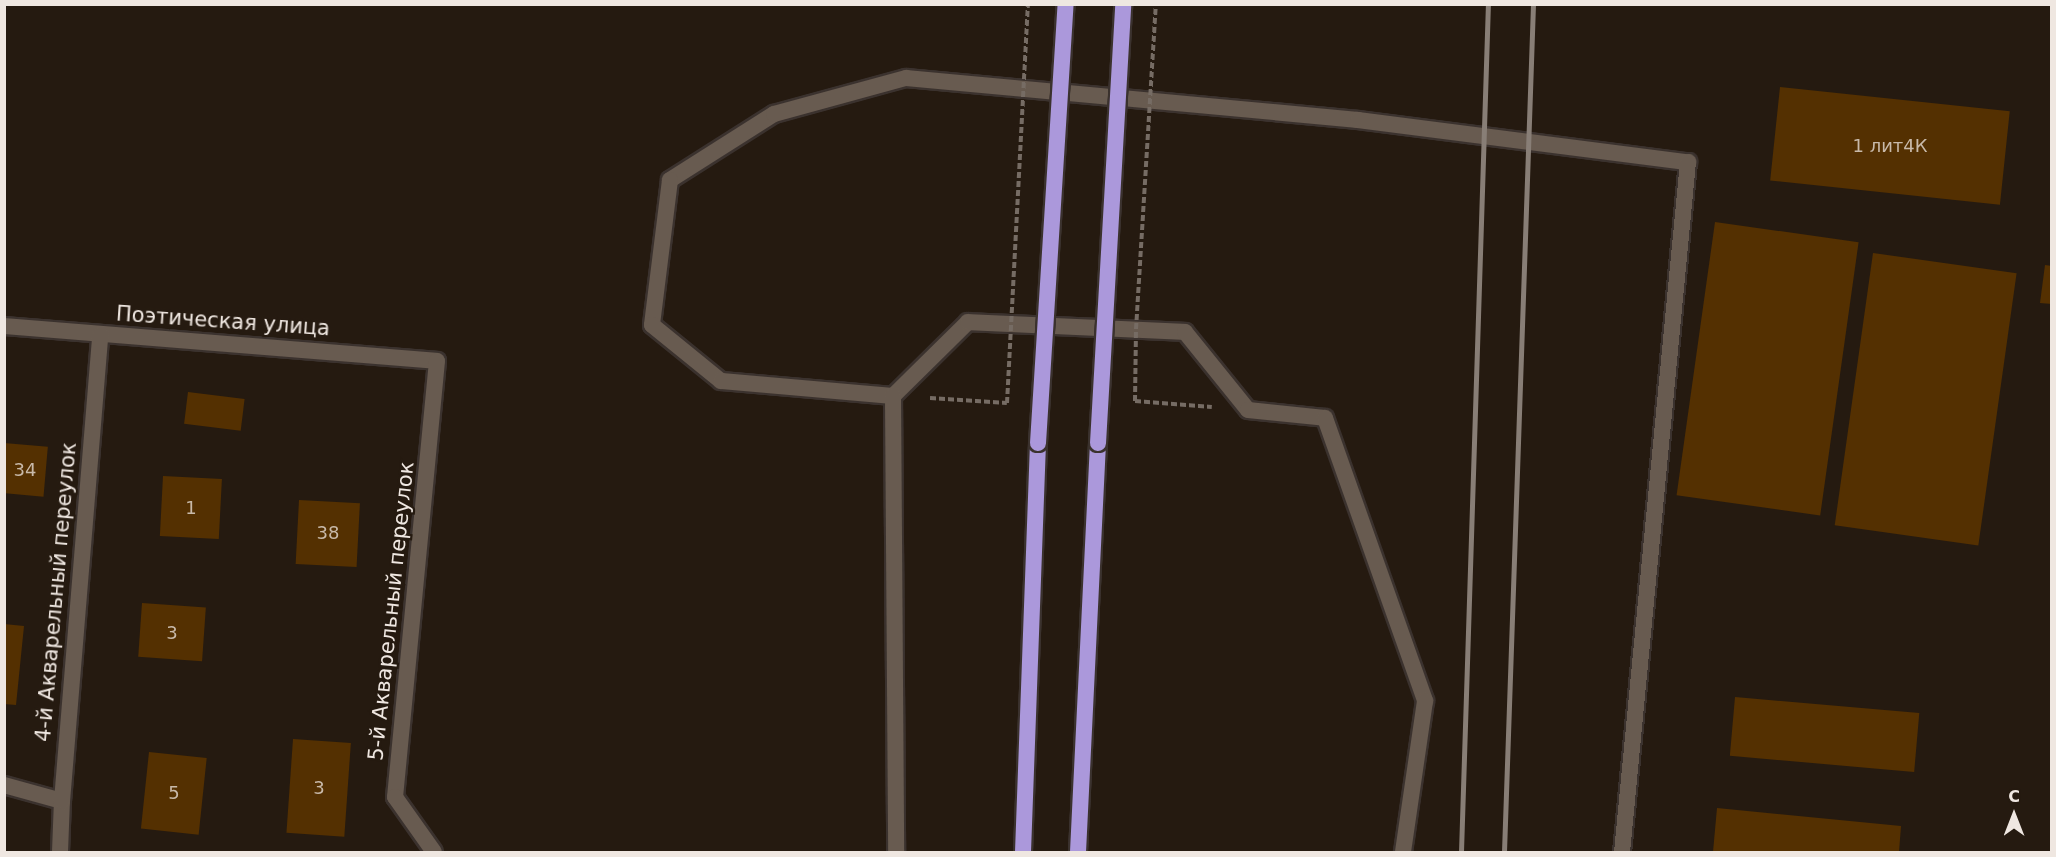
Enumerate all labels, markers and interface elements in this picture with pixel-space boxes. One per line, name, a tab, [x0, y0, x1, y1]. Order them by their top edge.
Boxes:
house number: 1 лит4К	[1852, 135, 1928, 157]
street label: Поэтическая улица	[115, 301, 331, 341]
street label: 4-й Акварельный переулок	[30, 441, 82, 743]
house number: 34	[14, 459, 36, 481]
street label: 5-й Акварельный переулок	[363, 460, 419, 762]
house number: 1	[185, 497, 197, 519]
house number: 38	[317, 522, 339, 544]
house number: 3	[166, 622, 178, 644]
house number: 3	[313, 777, 325, 799]
house number: 5	[168, 782, 180, 804]
north arrow	[1984, 785, 2044, 845]
text: С	[2008, 787, 2020, 806]

